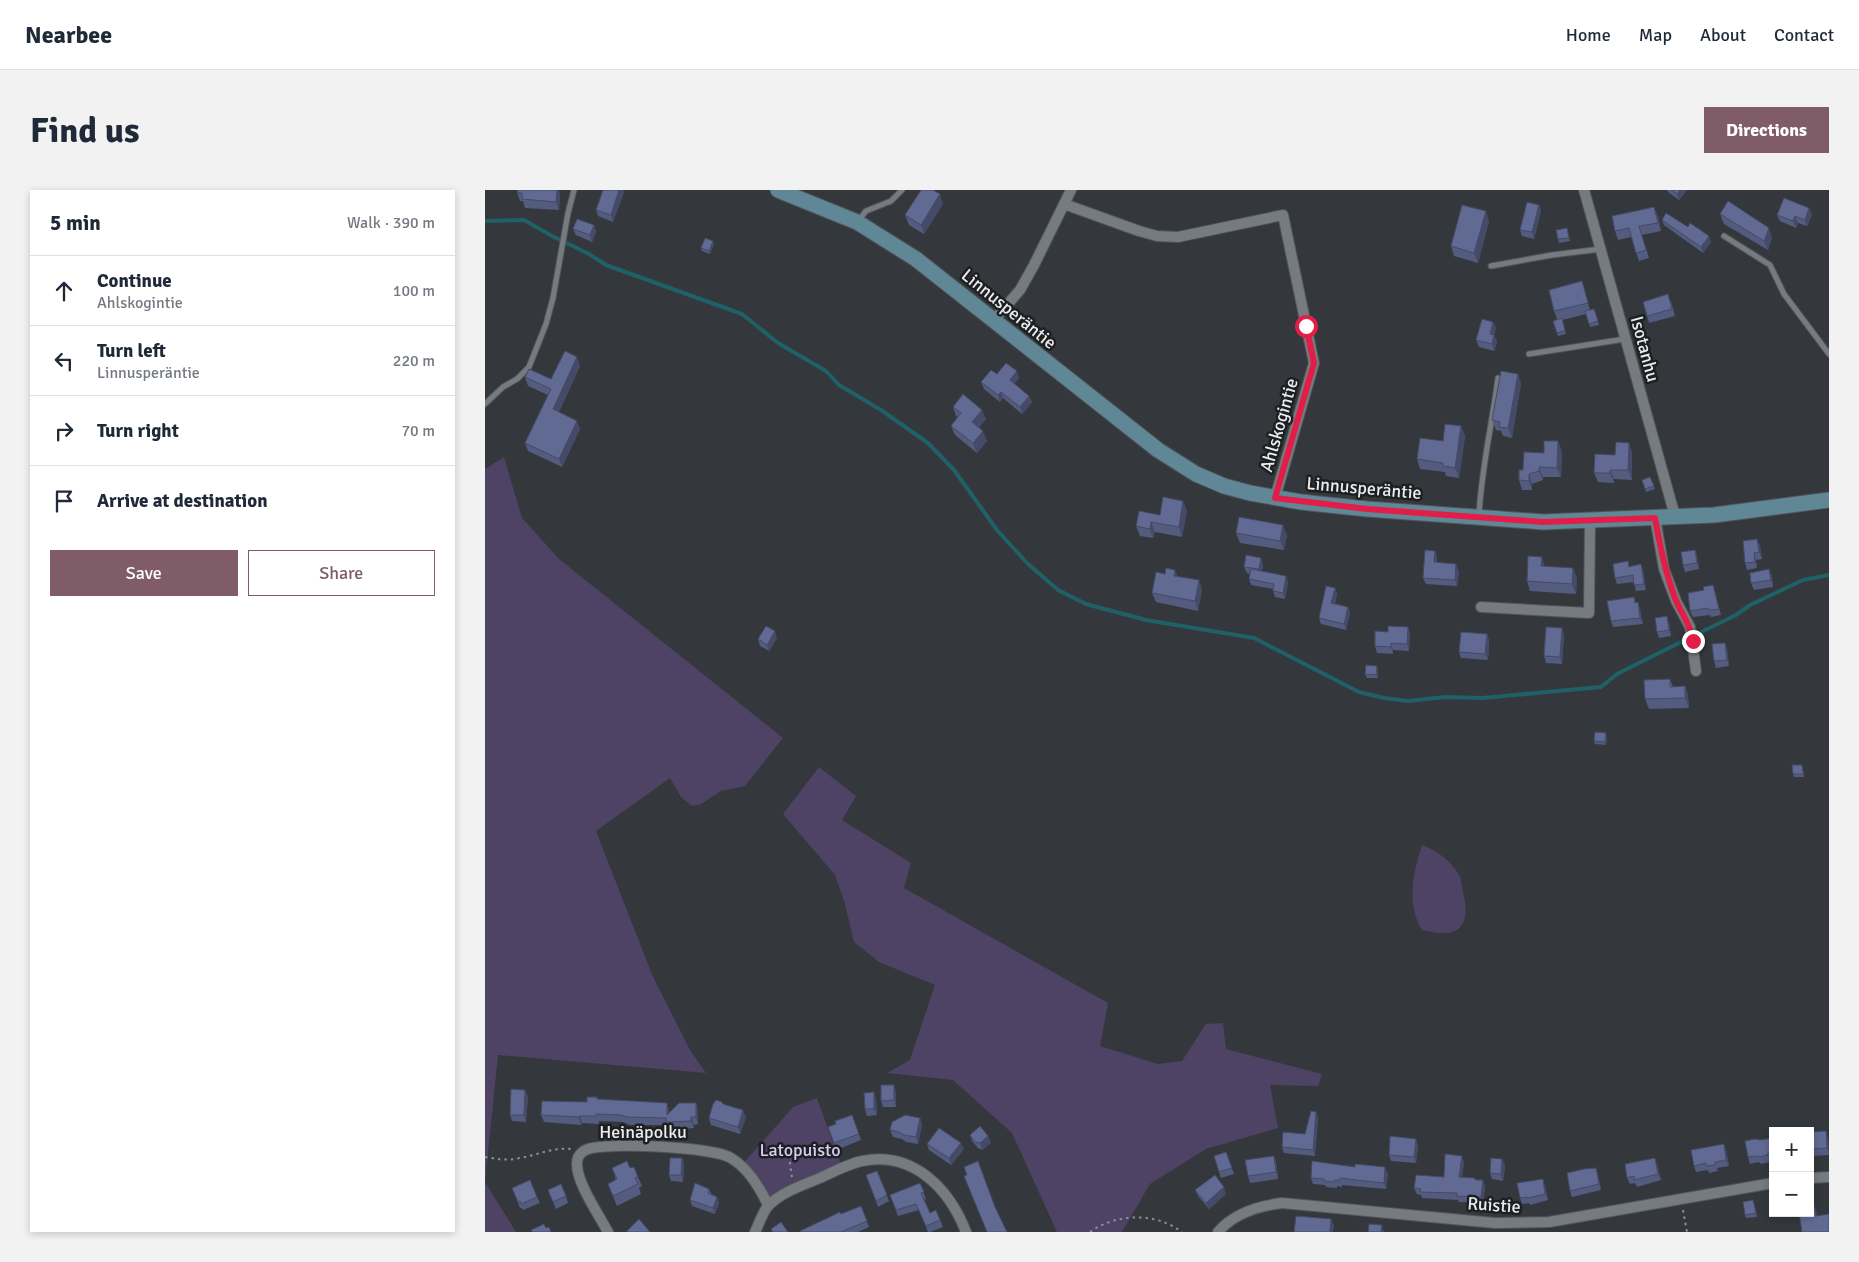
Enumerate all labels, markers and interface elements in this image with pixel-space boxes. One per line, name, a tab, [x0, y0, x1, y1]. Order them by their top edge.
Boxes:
text: Nearbee	[25, 20, 112, 50]
text: Home	[1566, 24, 1611, 46]
text: Map	[1639, 24, 1672, 46]
text: About	[1700, 24, 1746, 46]
text: Contact	[1774, 24, 1834, 46]
button: Directions	[1704, 107, 1829, 153]
text: Find us	[30, 109, 140, 152]
text: 5 min	[50, 210, 101, 236]
text: Walk · 390 m	[347, 213, 435, 233]
street label: Linnusperäntie	[957, 264, 1061, 354]
text: Continue	[97, 269, 172, 293]
icon: ahead	[50, 277, 78, 305]
text: 100 m	[393, 281, 435, 301]
text: Ahlskogintie	[97, 293, 183, 313]
street label: Isotanhu	[1626, 314, 1664, 384]
route start	[1295, 315, 1318, 338]
text: Turn left	[97, 339, 166, 363]
icon: left	[50, 347, 78, 375]
text: 220 m	[393, 351, 435, 371]
text: Linnusperäntie	[97, 363, 200, 383]
street label: Ahlskogintie	[1255, 376, 1303, 474]
icon: right	[50, 417, 78, 445]
text: Turn right	[97, 419, 179, 443]
text: 70 m	[401, 421, 435, 441]
street label: Linnusperäntie	[1305, 472, 1423, 504]
icon: arrive	[50, 487, 78, 515]
text: Arrive at destination	[97, 489, 268, 513]
button: Save	[50, 550, 238, 596]
button: Share	[248, 550, 435, 596]
route end	[1682, 630, 1705, 653]
street label: Heinäpolku	[599, 1121, 687, 1143]
map controls	[1769, 1127, 1814, 1217]
button: +	[1769, 1127, 1814, 1172]
park label: Latopuisto	[759, 1139, 841, 1161]
button: −	[1769, 1172, 1814, 1217]
street label: Ruistie	[1467, 1192, 1521, 1218]

